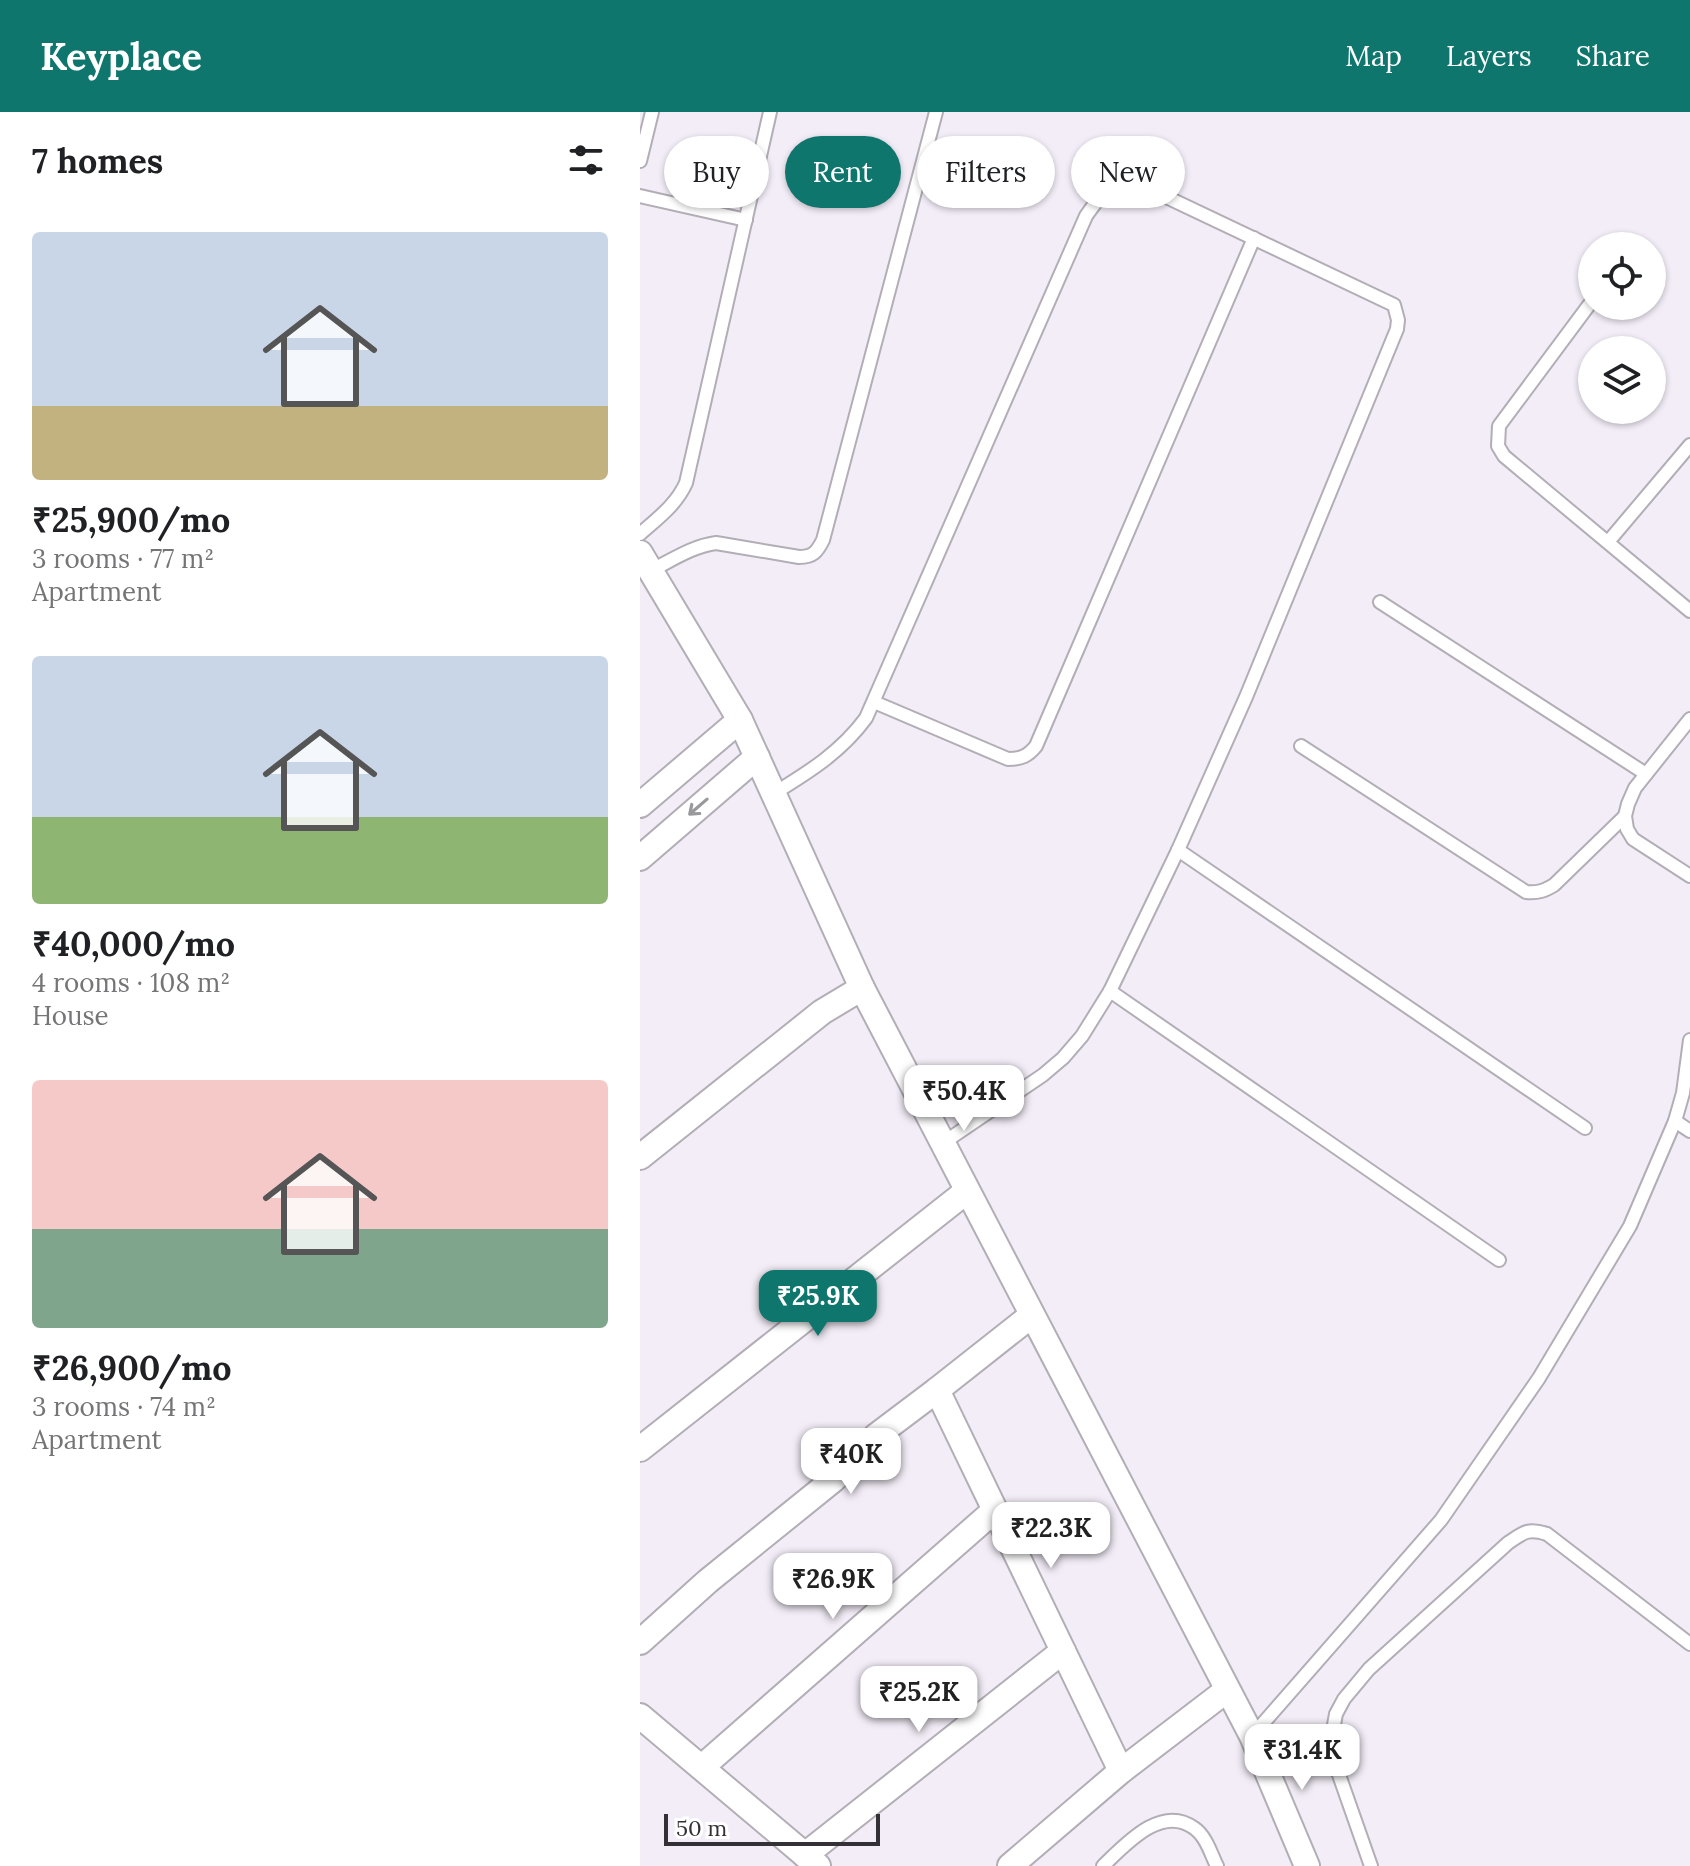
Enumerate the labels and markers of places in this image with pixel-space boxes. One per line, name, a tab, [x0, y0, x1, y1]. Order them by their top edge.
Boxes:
pin: ₹50.4K	[899, 1065, 1029, 1133]
pin: ₹25.9K	[753, 1270, 883, 1338]
pin: ₹40K	[804, 1428, 898, 1496]
pin: ₹22.3K	[986, 1502, 1116, 1570]
pin: ₹26.9K	[768, 1553, 898, 1621]
pin: ₹25.2K	[854, 1666, 984, 1734]
pin: ₹31.4K	[1237, 1724, 1367, 1792]

